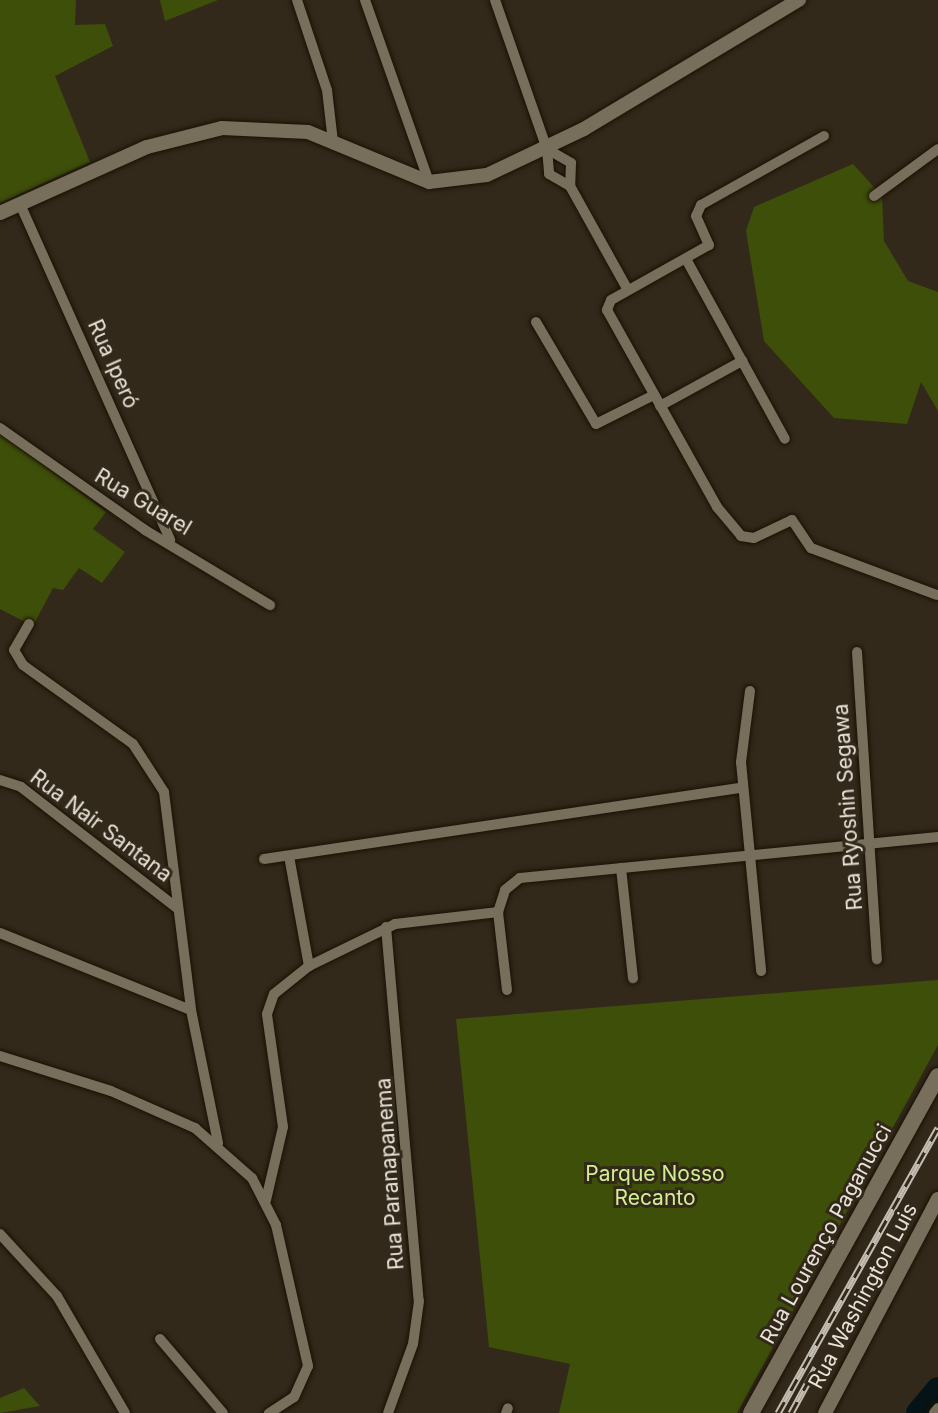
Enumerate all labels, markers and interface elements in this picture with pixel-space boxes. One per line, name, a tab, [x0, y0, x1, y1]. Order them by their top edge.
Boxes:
street label: Rua Iperó	[82, 316, 144, 412]
street label: Rua Guarel	[90, 463, 196, 541]
street label: Rua Ryoshin Segawa	[828, 703, 868, 911]
street label: Rua Nair Santana	[25, 765, 177, 887]
street label: Rua Paranapanema	[371, 1077, 409, 1271]
street label: Rua Lourenço Paganucci	[755, 1120, 897, 1348]
park label: Parque Nosso Recanto	[585, 1161, 725, 1211]
street label: Rua Washington Luis	[803, 1199, 923, 1393]

